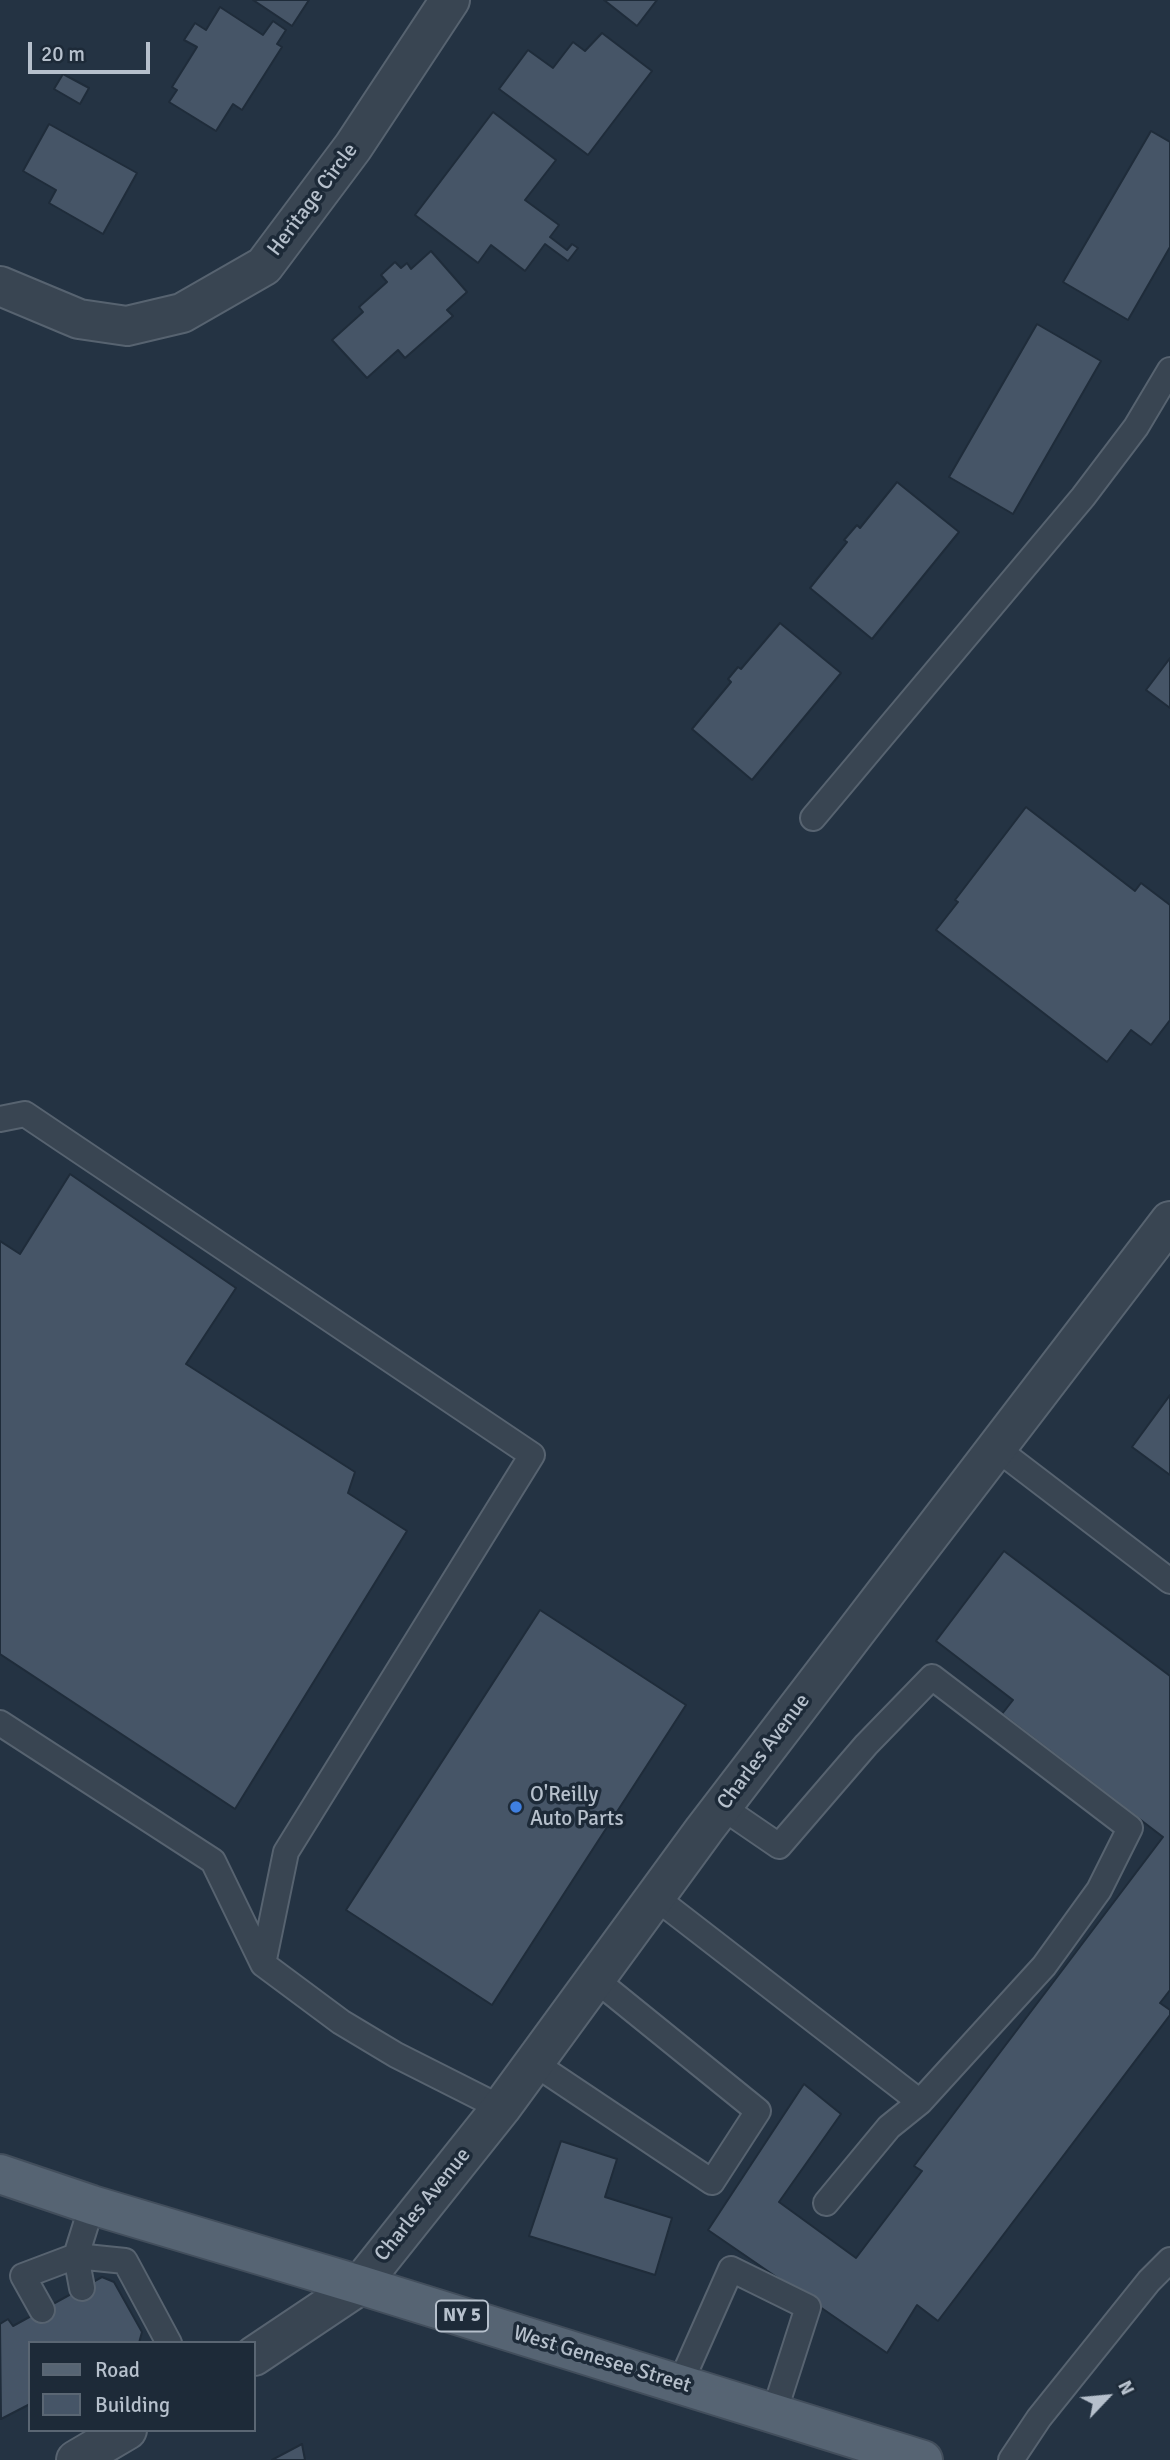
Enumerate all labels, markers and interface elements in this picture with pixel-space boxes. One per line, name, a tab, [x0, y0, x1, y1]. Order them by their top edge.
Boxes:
scale bar	[32, 28, 154, 72]
text: 20 m	[41, 41, 85, 67]
street label: Heritage Circle	[262, 139, 364, 261]
street label: Charles Avenue	[712, 1689, 816, 1815]
place label: O'Reilly Auto Parts	[530, 1782, 624, 1832]
marker: O'Reilly Auto Parts	[508, 1799, 524, 1815]
street label: Charles Avenue	[370, 2143, 476, 2267]
road number: NY 5	[436, 2300, 488, 2332]
street label: West Genesee Street	[510, 2321, 694, 2399]
legend	[28, 2341, 256, 2432]
text: Road	[95, 2357, 140, 2383]
north arrow	[1072, 2362, 1142, 2432]
text: N	[1112, 2377, 1140, 2399]
text: Building	[95, 2392, 170, 2418]

